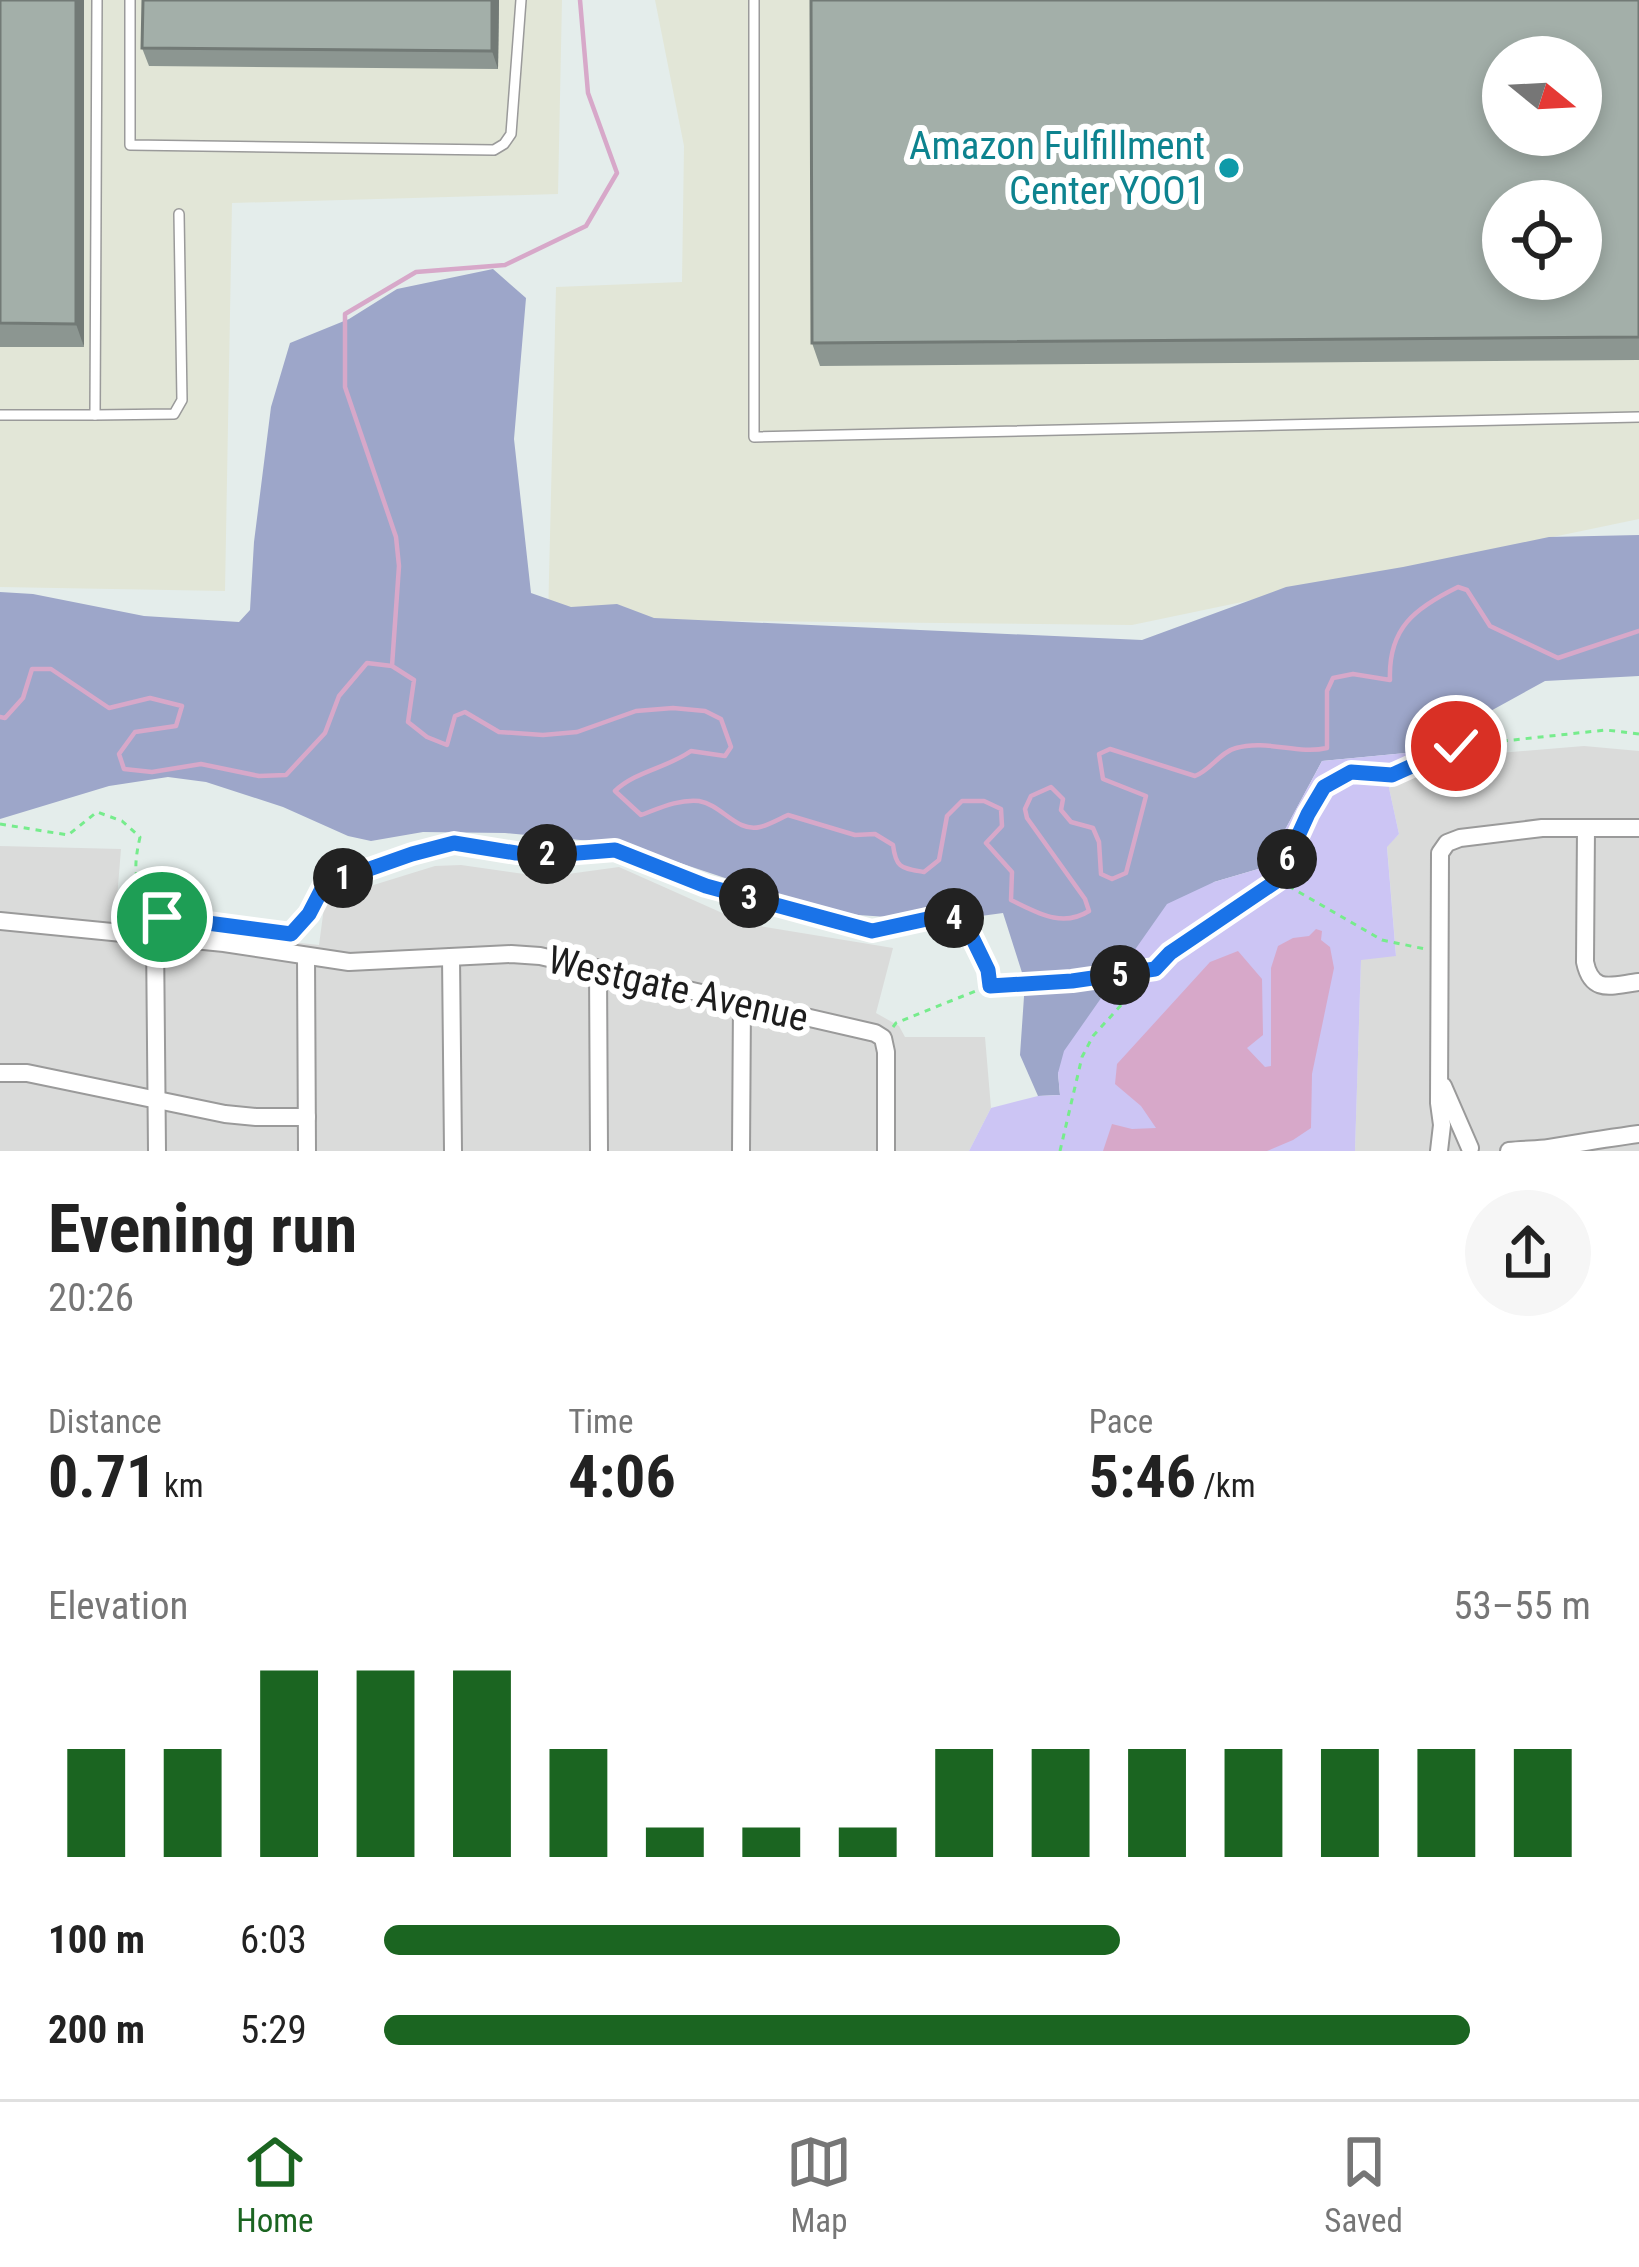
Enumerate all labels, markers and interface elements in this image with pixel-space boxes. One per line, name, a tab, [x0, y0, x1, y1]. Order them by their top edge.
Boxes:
north arrow	[1482, 36, 1602, 156]
map controls	[1482, 36, 1602, 300]
place label: Amazon Fulfillment Center YOO1	[909, 123, 1205, 214]
marker: Amazon Fulfillment Center YOO1	[1216, 155, 1242, 181]
button: locate	[1482, 180, 1602, 300]
pin	[1405, 695, 1507, 797]
icon: check	[1423, 713, 1489, 779]
pin: 2	[517, 824, 577, 884]
pin: 6	[1257, 829, 1317, 889]
text: 2	[539, 834, 555, 873]
text: 6	[1279, 839, 1295, 878]
pin: 1	[313, 848, 373, 908]
text: 1	[335, 858, 351, 897]
pin	[111, 866, 213, 968]
pin: 3	[719, 868, 779, 928]
text: 3	[741, 878, 757, 917]
icon: arrive	[129, 884, 195, 950]
pin: 4	[924, 888, 984, 948]
text: 4	[946, 898, 962, 937]
street label: Westgate Avenue	[543, 937, 813, 1041]
pin: 5	[1090, 945, 1150, 1005]
text: 5	[1112, 955, 1128, 994]
button: share	[1465, 1190, 1591, 1316]
text: Evening run	[48, 1191, 357, 1268]
text: 20:26	[48, 1275, 134, 1321]
text: Distance	[48, 1402, 162, 1441]
text: Time	[568, 1402, 633, 1441]
text: Pace	[1089, 1402, 1153, 1441]
text: 0.71	[48, 1441, 156, 1512]
text: 4:06	[568, 1441, 676, 1512]
text: 5:46	[1089, 1441, 1196, 1512]
text: km	[156, 1466, 204, 1505]
text: /km	[1196, 1466, 1256, 1505]
text: Elevation	[48, 1583, 188, 1629]
text: 53–55 m	[1453, 1583, 1591, 1629]
text: 100 m	[48, 1917, 145, 1963]
text: 6:03	[240, 1917, 307, 1963]
text: 200 m	[48, 2007, 145, 2053]
text: 5:29	[240, 2007, 307, 2053]
tab: Home	[236, 2129, 314, 2240]
tab: Map	[786, 2129, 852, 2240]
tab: Saved	[1324, 2129, 1403, 2240]

